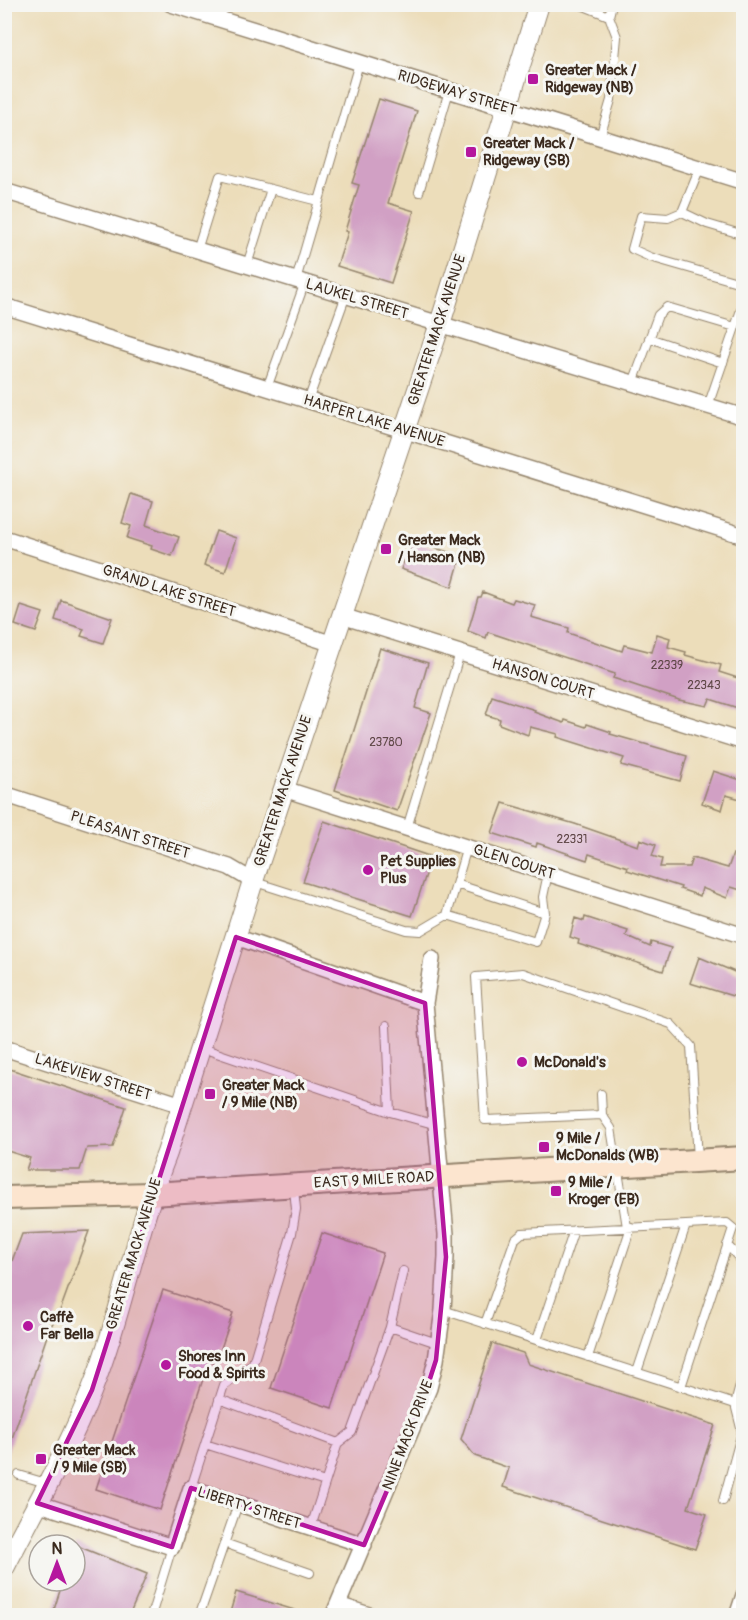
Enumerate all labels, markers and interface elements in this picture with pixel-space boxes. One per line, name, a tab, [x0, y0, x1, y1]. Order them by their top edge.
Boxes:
place label: Greater Mack / Ridgeway (NB)	[545, 61, 637, 97]
street label: RIDGEWAY STREET	[395, 66, 519, 120]
marker: Greater Mack / Ridgeway (NB)	[526, 72, 540, 86]
place label: Greater Mack / Ridgeway (SB)	[483, 134, 575, 170]
marker: Greater Mack / Ridgeway (SB)	[464, 145, 478, 159]
street label: GREATER MACK AVENUE	[404, 252, 470, 408]
street label: LAUKEL STREET	[303, 274, 411, 324]
street label: HARPER LAKE AVENUE	[301, 390, 447, 452]
place label: Greater Mack / Hanson (NB)	[398, 531, 486, 567]
marker: Greater Mack / Hanson (NB)	[379, 542, 393, 556]
street label: GRAND LAKE STREET	[100, 560, 238, 622]
street label: HANSON COURT	[489, 654, 597, 704]
house number: 22339	[651, 658, 683, 673]
house number: 22343	[687, 678, 721, 693]
street label: GREATER MACK AVENUE	[250, 713, 316, 869]
house number: 23780	[369, 735, 403, 750]
street label: PLEASANT STREET	[68, 807, 192, 863]
house number: 22331	[556, 832, 588, 847]
street label: GLEN COURT	[471, 840, 557, 884]
place label: Pet Supplies Plus	[380, 852, 456, 888]
marker: Pet Supplies Plus	[361, 863, 375, 877]
street label: LAKEVIEW STREET	[32, 1049, 154, 1105]
place label: McDonald's	[534, 1053, 606, 1072]
marker: McDonald's	[515, 1055, 529, 1069]
place label: Greater Mack / 9 Mile (NB)	[222, 1076, 305, 1112]
marker: Greater Mack / 9 Mile (NB)	[203, 1087, 217, 1101]
place label: 9 Mile / McDonalds (WB)	[556, 1129, 659, 1165]
marker: 9 Mile / McDonalds (WB)	[537, 1140, 551, 1154]
street label: EAST 9 MILE ROAD	[313, 1167, 435, 1193]
place label: 9 Mile / Kroger (EB)	[568, 1173, 640, 1209]
street label: GREATER MACK AVENUE	[102, 1176, 166, 1332]
marker: 9 Mile / Kroger (EB)	[549, 1184, 563, 1198]
place label: Caffè Far Bella	[40, 1308, 94, 1344]
marker: Caffè Far Bella	[21, 1319, 35, 1333]
place label: Shores Inn Food & Spirits	[178, 1347, 265, 1383]
marker: Shores Inn Food & Spirits	[159, 1358, 173, 1372]
street label: NINE MACK DRIVE	[378, 1377, 438, 1493]
place label: Greater Mack / 9 Mile (SB)	[53, 1441, 136, 1477]
marker: Greater Mack / 9 Mile (SB)	[34, 1452, 48, 1466]
street label: LIBERTY STREET	[195, 1482, 303, 1534]
north arrow	[27, 1533, 87, 1593]
text: N	[52, 1539, 63, 1559]

